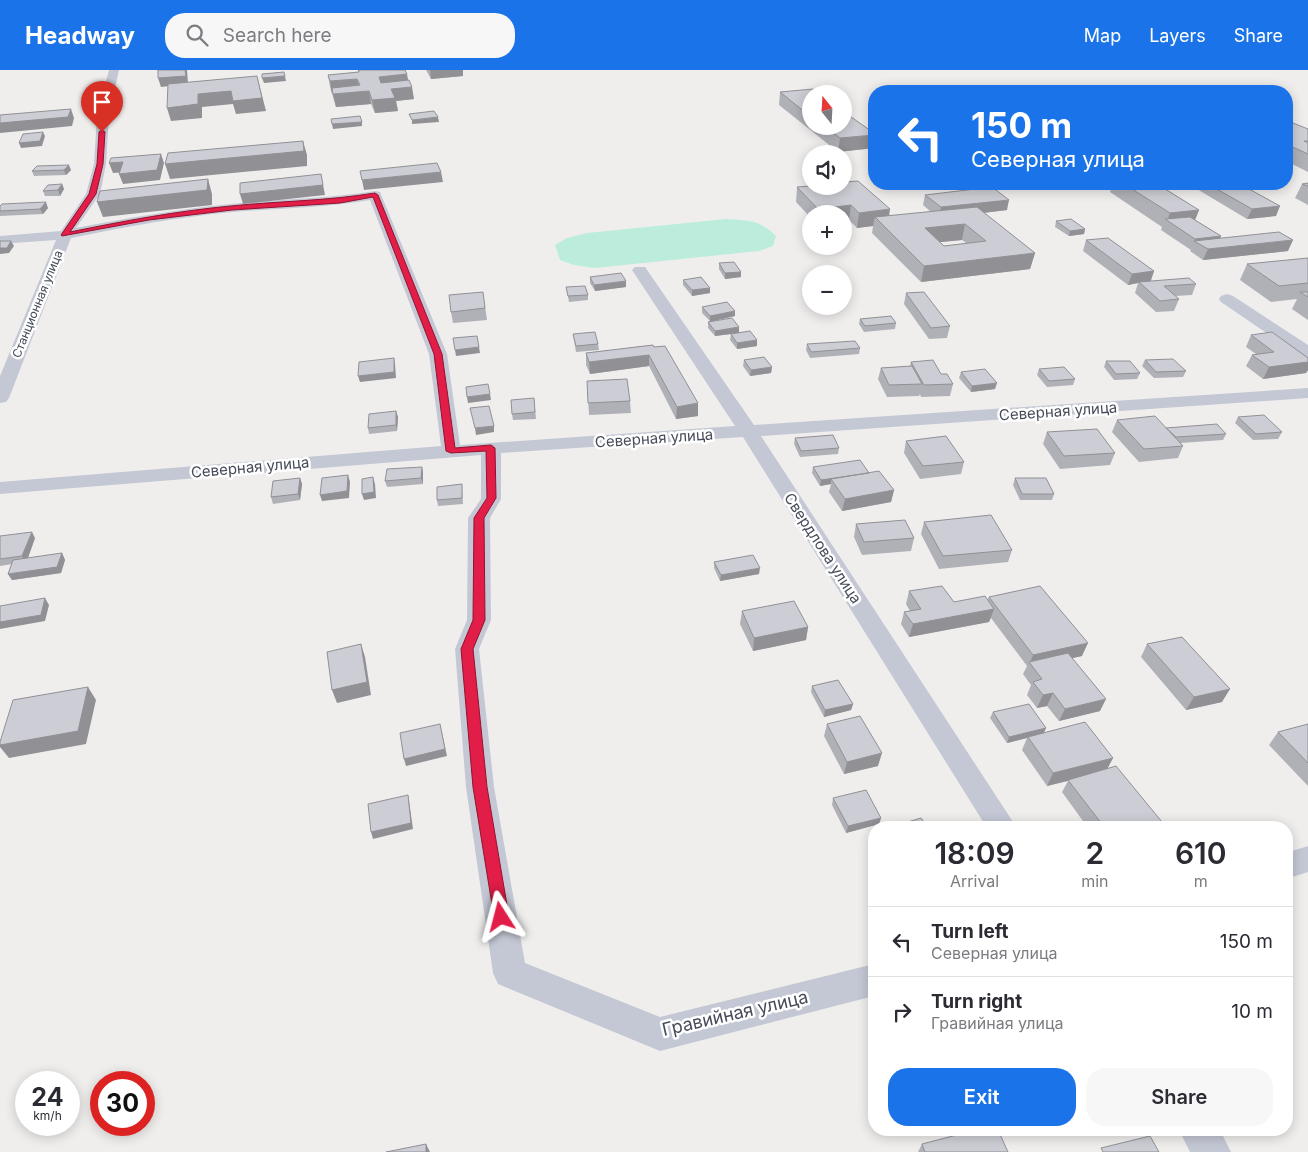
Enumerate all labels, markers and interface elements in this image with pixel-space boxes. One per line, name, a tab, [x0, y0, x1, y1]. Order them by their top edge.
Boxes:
search box	[165, 13, 515, 58]
text: Headway	[25, 21, 135, 50]
icon: search	[183, 21, 211, 49]
text: Search here	[223, 24, 331, 47]
text: Map	[1084, 25, 1121, 46]
text: Layers	[1149, 25, 1206, 46]
text: Share	[1234, 25, 1283, 46]
pin	[81, 81, 123, 132]
north arrow	[802, 85, 852, 135]
map controls	[802, 85, 852, 315]
icon: arrive	[88, 88, 116, 116]
text: 150 m	[971, 104, 1072, 146]
icon: left	[888, 105, 953, 170]
button: sound	[802, 145, 852, 195]
text: Северная улица	[971, 146, 1145, 172]
button: +	[802, 205, 852, 255]
street label: Станционная улица	[9, 248, 65, 360]
button: −	[802, 265, 852, 315]
street label: Северная улица	[998, 397, 1118, 425]
street label: Северная улица	[594, 424, 714, 452]
street label: Северная улица	[190, 452, 310, 482]
street label: Свердлова улица	[780, 489, 866, 607]
text: 18:09	[934, 835, 1015, 871]
text: 2	[1086, 835, 1104, 871]
text: 610	[1175, 835, 1227, 871]
text: Arrival	[950, 871, 999, 891]
text: min	[1081, 871, 1109, 891]
text: m	[1194, 871, 1208, 891]
position arrow	[474, 890, 526, 942]
text: Turn left	[931, 920, 1009, 943]
icon: left	[888, 928, 916, 956]
text: 150 m	[1220, 930, 1273, 953]
text: Северная улица	[931, 943, 1057, 963]
street label: Гравийная улица	[660, 986, 810, 1040]
text: Turn right	[931, 990, 1022, 1013]
icon: right	[888, 998, 916, 1026]
text: 10 m	[1231, 1000, 1273, 1023]
text: Гравийная улица	[931, 1013, 1064, 1033]
button: Exit	[888, 1068, 1076, 1126]
button: Share	[1086, 1068, 1273, 1126]
speed limit sign: 30	[90, 1071, 155, 1136]
text: 24	[31, 1082, 64, 1112]
text: km/h	[33, 1108, 62, 1123]

